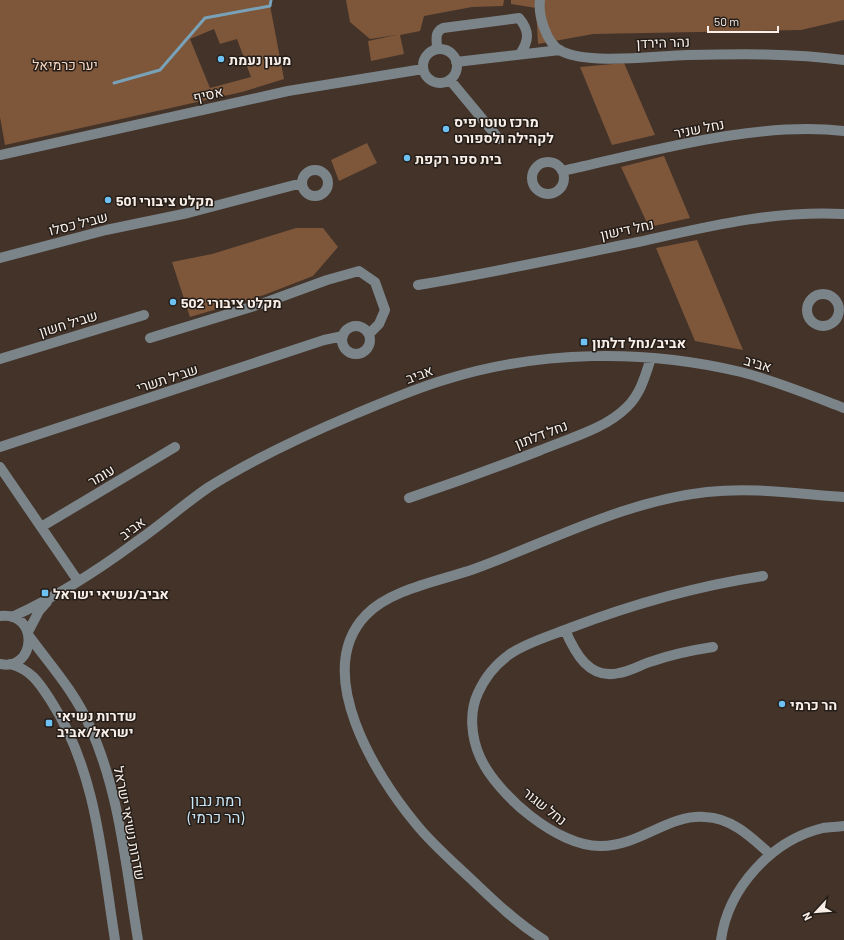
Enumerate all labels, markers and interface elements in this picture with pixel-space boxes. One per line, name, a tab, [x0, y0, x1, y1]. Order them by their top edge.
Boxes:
scale bar	[708, 8, 778, 34]
text: 50 m	[714, 14, 739, 28]
street label: נהר הירדן	[636, 33, 690, 51]
place label: מעון נעמת	[229, 51, 291, 68]
marker: מעון נעמת	[216, 54, 226, 64]
park label: יער כרמיאל	[32, 56, 98, 73]
street label: אסיף	[191, 83, 225, 105]
place label: מרכז טוטו פיס לקהילה ולספורט	[454, 113, 554, 146]
street label: נחל שניר	[672, 115, 726, 141]
marker: מרכז טוטו פיס לקהילה ולספורט	[441, 124, 451, 134]
place label: בית ספר רקפת	[415, 150, 502, 167]
marker: בית ספר רקפת	[402, 153, 412, 163]
place label: מקלט ציבורי 501	[116, 192, 214, 209]
marker: מקלט ציבורי 501	[103, 195, 113, 205]
street label: שביל כסלו	[47, 207, 109, 239]
street label: נחל דישון	[599, 215, 655, 243]
place label: מקלט ציבורי 502	[181, 294, 282, 311]
marker: מקלט ציבורי 502	[168, 297, 178, 307]
street label: שביל חשון	[37, 306, 99, 340]
place label: אביב/נחל דלתון	[592, 334, 686, 351]
marker: אביב/נחל דלתון	[579, 337, 589, 347]
street label: אביב	[742, 351, 774, 375]
street label: שביל תשרי	[134, 360, 200, 396]
street label: אביב	[403, 361, 435, 387]
street label: נחל דלתון	[512, 416, 570, 452]
street label: עומר	[85, 461, 117, 489]
street label: אביב	[116, 513, 148, 543]
place label: אביב/נשיאי ישראל	[53, 585, 169, 602]
marker: אביב/נשיאי ישראל	[40, 588, 50, 598]
place label: הר כרמי	[790, 696, 837, 713]
marker: הר כרמי	[777, 699, 787, 709]
place label: שדרות נשיאי ישראל/אביב	[57, 707, 137, 740]
marker: שדרות נשיאי ישראל/אביב	[44, 718, 54, 728]
street label: שדרות נשיאי ישראל	[111, 765, 149, 881]
street label: נחל שגור	[520, 784, 570, 828]
district label: רמת נבון (הר כרמי)	[187, 791, 244, 826]
north arrow	[796, 892, 836, 932]
text: N	[799, 910, 814, 923]

